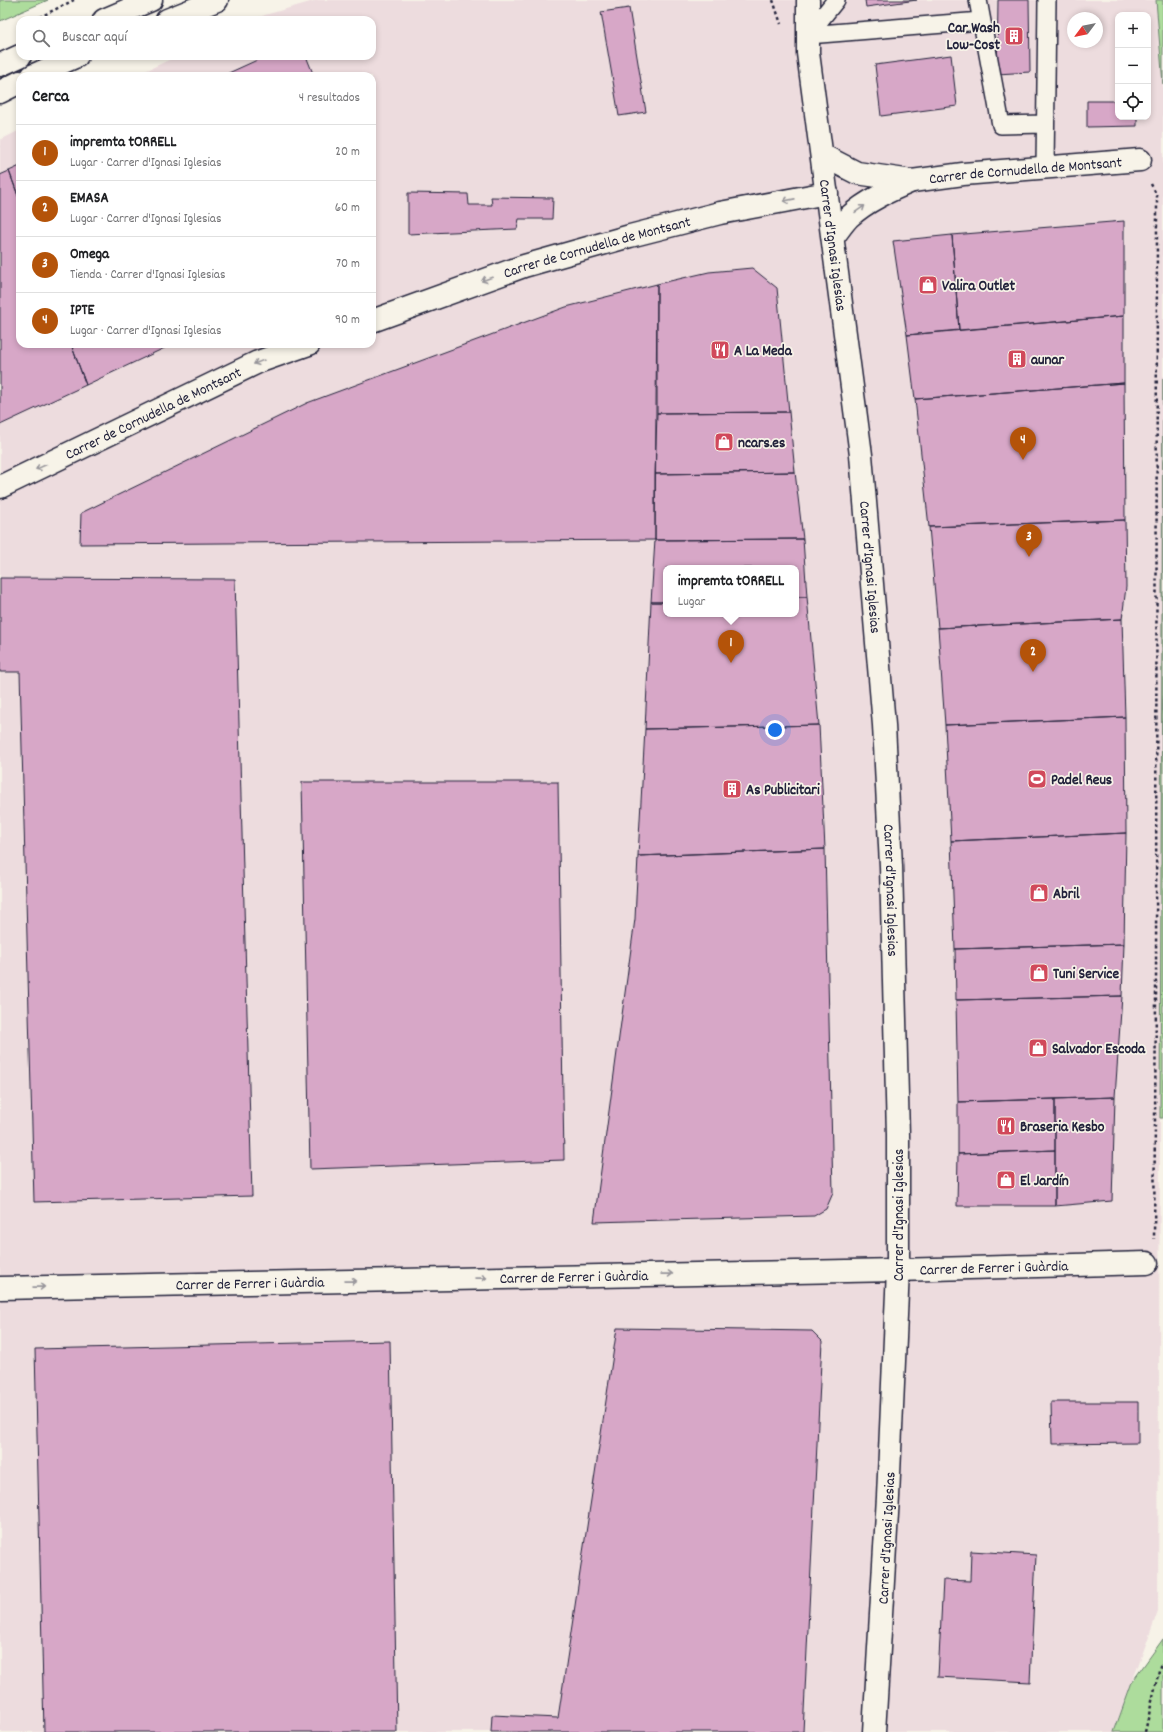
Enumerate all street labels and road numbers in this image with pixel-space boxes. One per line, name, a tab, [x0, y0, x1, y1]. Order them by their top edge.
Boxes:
street label: Carrer de Cornudella de Montsant	[928, 152, 1123, 192]
street label: Carrer d'Ignasi Iglesias	[812, 178, 851, 313]
street label: Carrer de Cornudella de Montsant	[501, 212, 694, 286]
street label: Carrer de Cornudella de Montsant	[62, 362, 246, 467]
street label: Carrer d'Ignasi Iglesias	[852, 500, 885, 634]
street label: Carrer d'Ignasi Iglesias	[876, 824, 902, 957]
street label: Carrer d'Ignasi Iglesias	[889, 1149, 911, 1281]
street label: Carrer de Ferrer i Guàrdia	[919, 1256, 1069, 1282]
street label: Carrer de Ferrer i Guàrdia	[499, 1266, 649, 1291]
street label: Carrer de Ferrer i Guàrdia	[175, 1272, 325, 1297]
street label: Carrer d'Ignasi Iglesias	[874, 1471, 902, 1605]

